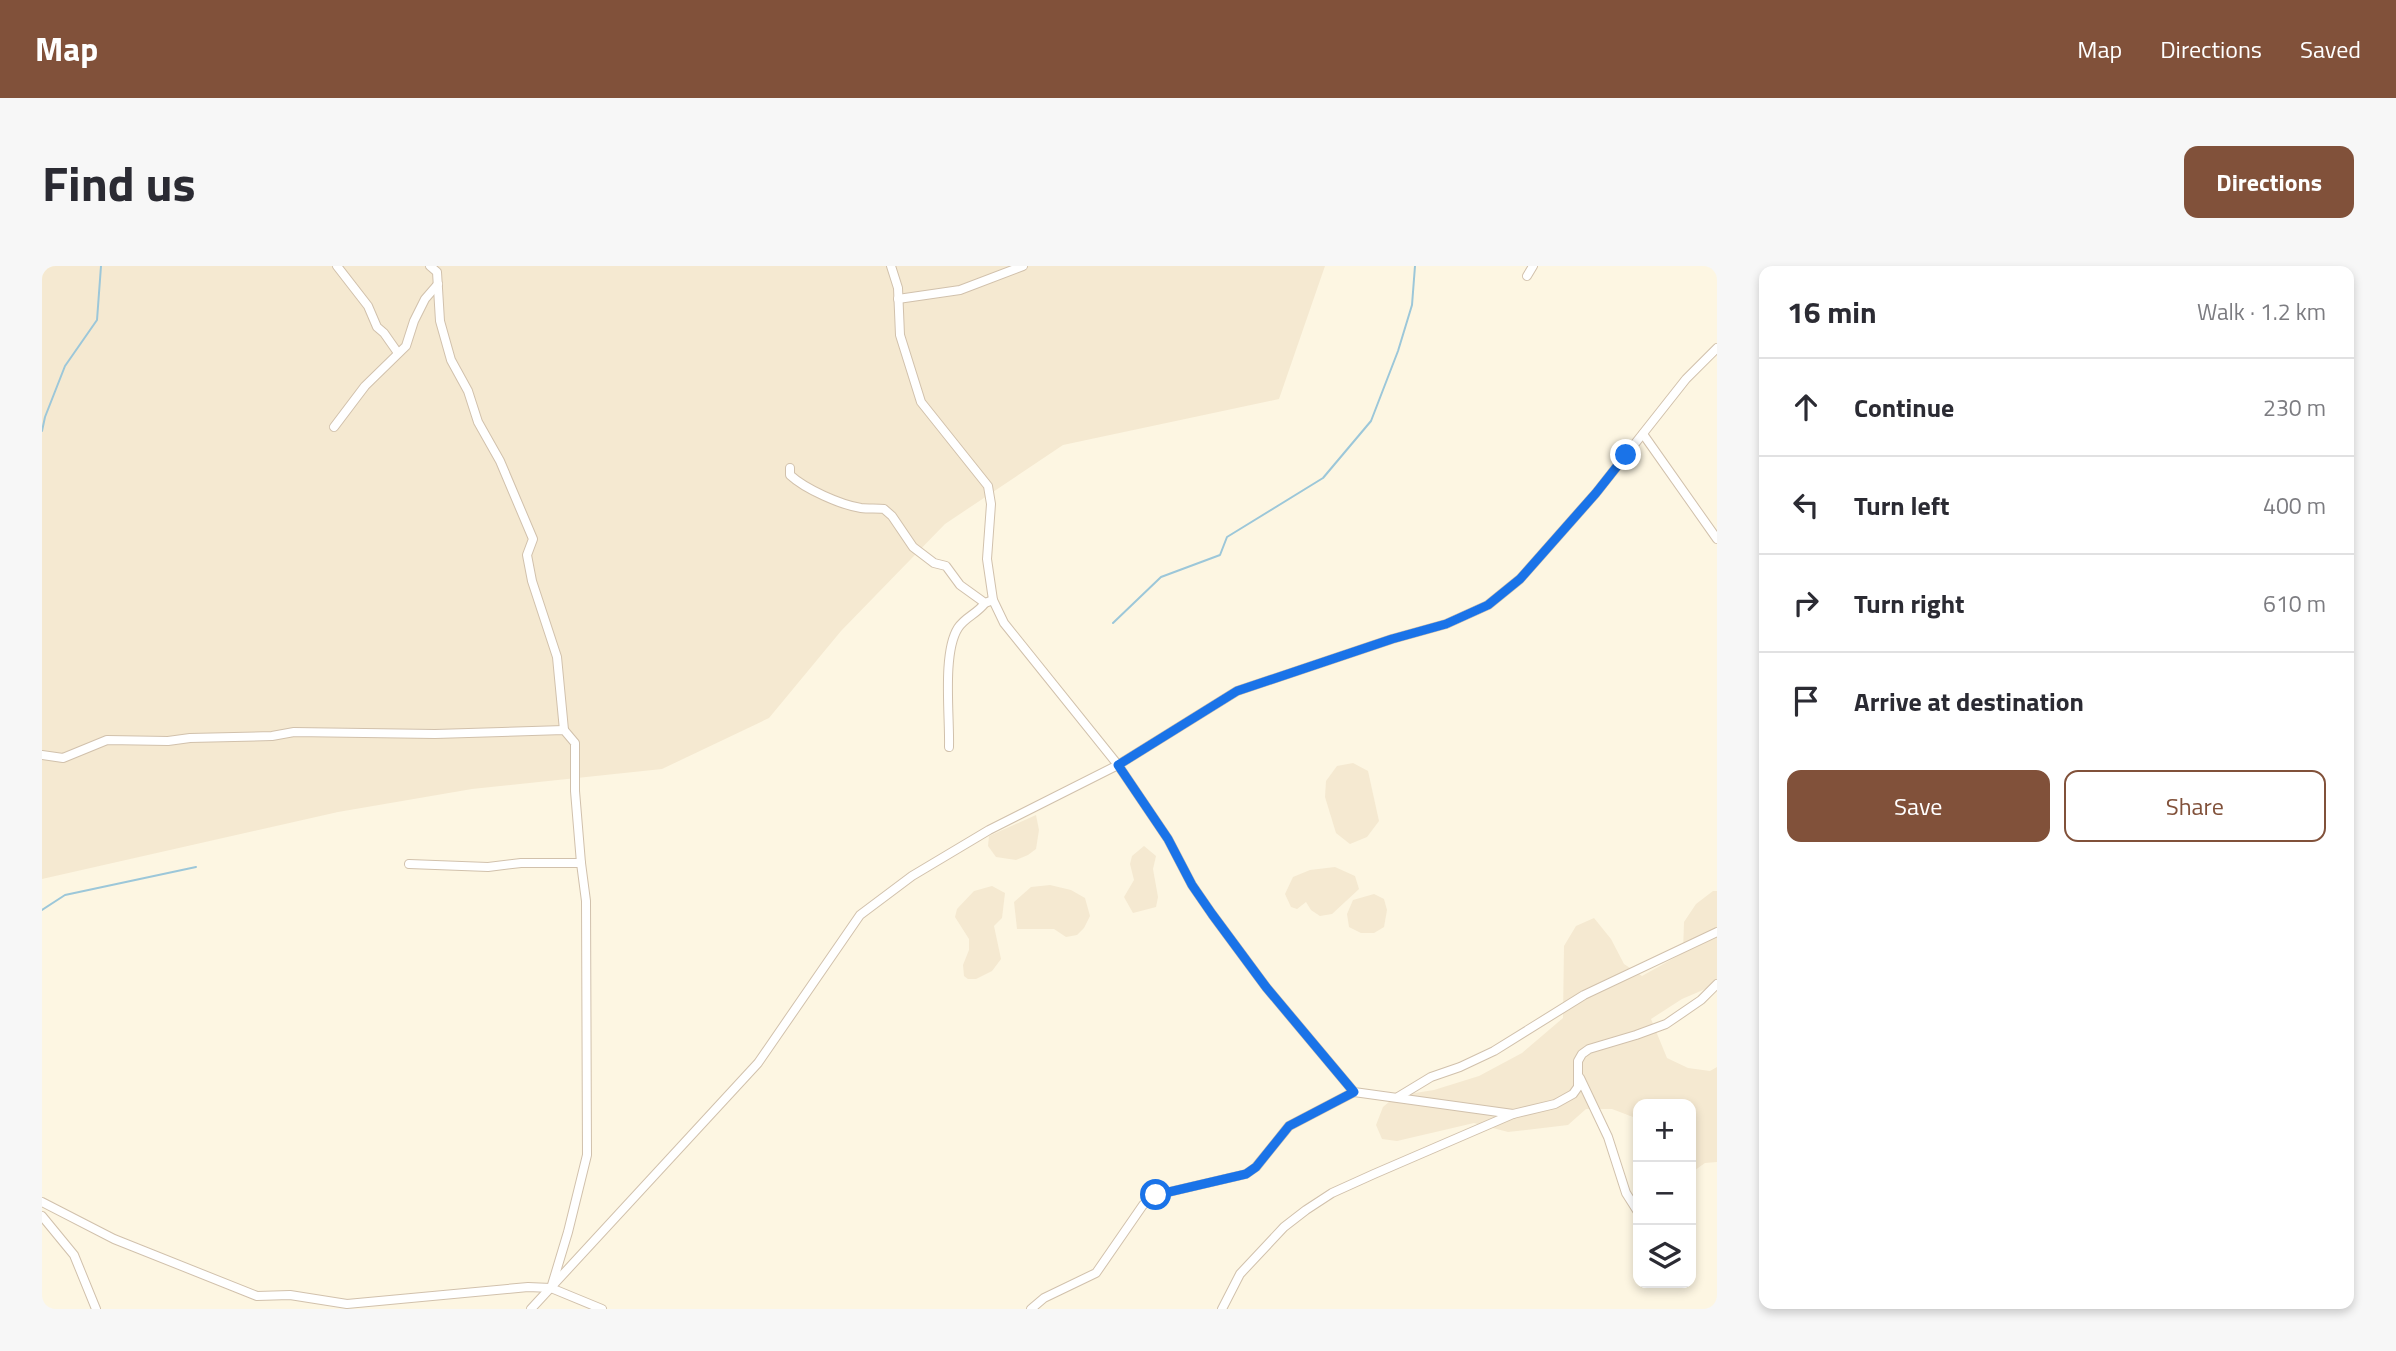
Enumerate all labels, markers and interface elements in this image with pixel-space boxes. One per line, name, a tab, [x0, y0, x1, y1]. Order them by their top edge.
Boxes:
text: Map	[35, 24, 98, 74]
text: Map	[2077, 31, 2122, 67]
text: Directions	[2160, 31, 2262, 67]
text: Saved	[2300, 31, 2361, 67]
text: Find us	[42, 145, 196, 220]
button: Directions	[2184, 146, 2354, 218]
text: 16 min	[1787, 289, 1877, 335]
text: Walk · 1.2 km	[2197, 294, 2326, 329]
icon: ahead	[1787, 388, 1825, 426]
text: Continue	[1854, 388, 1954, 427]
text: 230 m	[2263, 390, 2326, 425]
route end	[1610, 439, 1641, 470]
icon: left	[1787, 486, 1825, 524]
text: Turn left	[1854, 486, 1949, 525]
text: 400 m	[2263, 488, 2326, 523]
icon: right	[1787, 584, 1825, 622]
text: Turn right	[1854, 584, 1965, 623]
text: 610 m	[2263, 586, 2326, 621]
icon: arrive	[1787, 682, 1825, 720]
text: Arrive at destination	[1854, 682, 2084, 721]
button: Save	[1787, 770, 2050, 842]
button: Share	[2064, 770, 2326, 842]
map controls	[1633, 1099, 1696, 1288]
button: +	[1633, 1099, 1696, 1162]
button: −	[1633, 1162, 1696, 1225]
route start	[1140, 1179, 1171, 1210]
button: layers	[1633, 1225, 1696, 1288]

